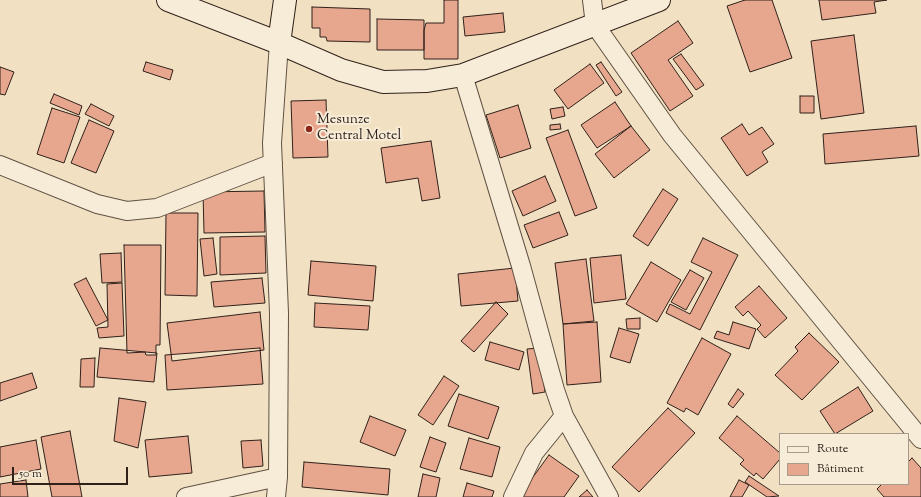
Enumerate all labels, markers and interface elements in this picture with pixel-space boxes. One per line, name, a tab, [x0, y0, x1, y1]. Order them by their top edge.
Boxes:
place label: Mesunze Central Motel	[317, 113, 401, 146]
marker: Mesunze Central Motel	[304, 124, 314, 134]
legend	[779, 433, 909, 485]
text: Route	[817, 440, 848, 458]
scale bar	[14, 459, 130, 485]
text: Bâtiment	[817, 460, 864, 478]
text: 50 m	[19, 465, 42, 483]

